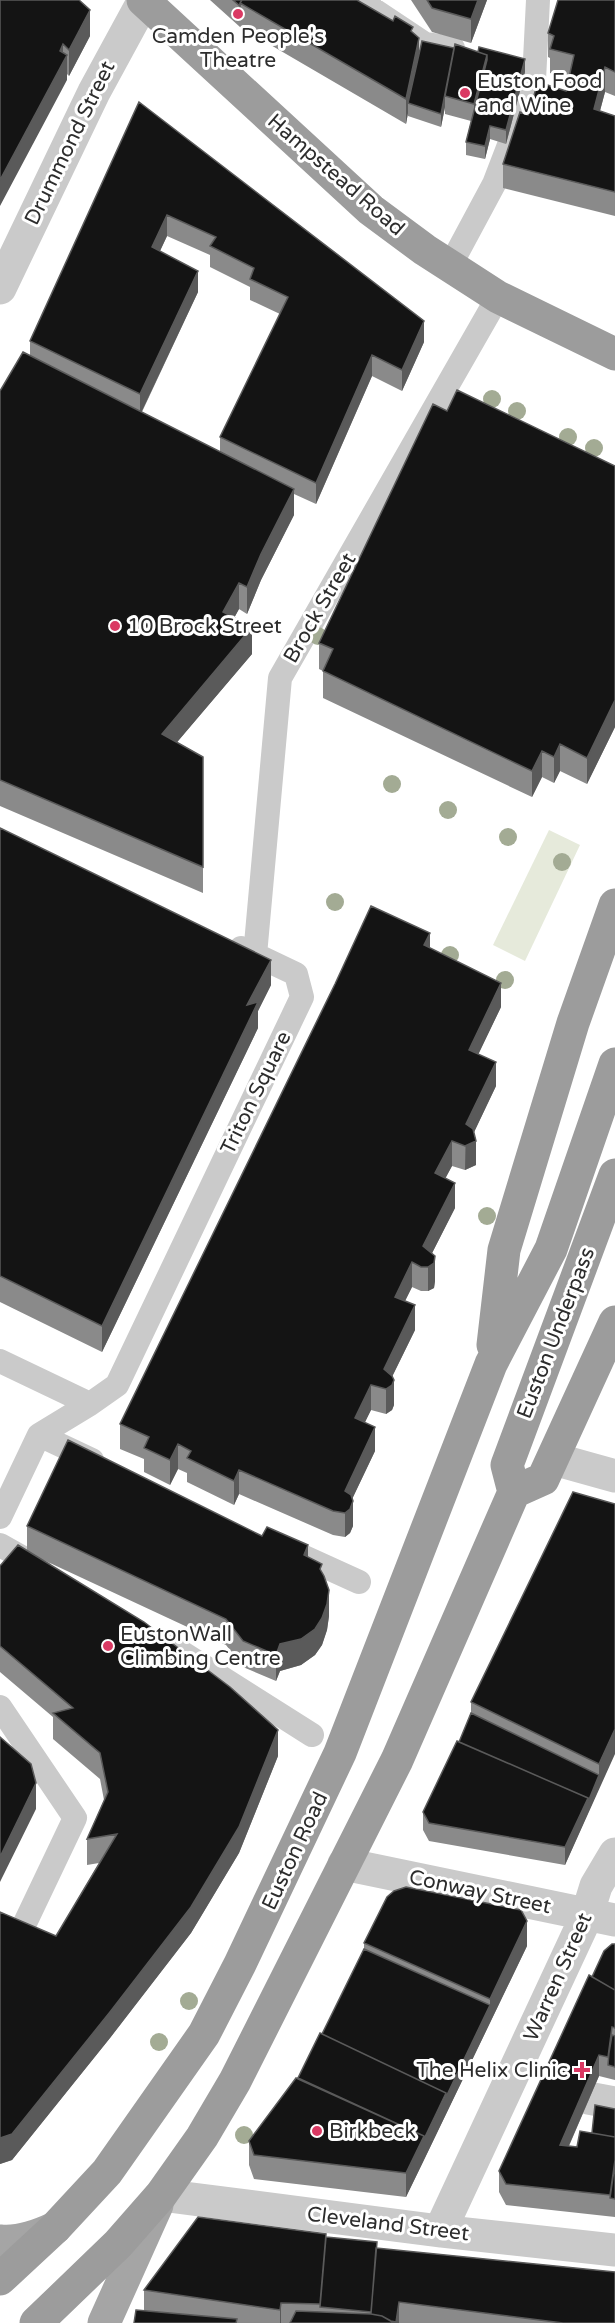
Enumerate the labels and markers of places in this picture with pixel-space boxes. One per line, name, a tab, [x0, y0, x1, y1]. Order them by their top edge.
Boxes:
marker: Camden People's Theatre	[231, 7, 245, 21]
place label: Camden People's Theatre	[152, 24, 324, 73]
place label: Euston Food and Wine	[477, 69, 603, 118]
marker: Euston Food and Wine	[458, 86, 472, 100]
place label: 10 Brock Street	[127, 614, 282, 639]
marker: 10 Brock Street	[108, 619, 122, 633]
place label: EustonWall Climbing Centre	[120, 1622, 281, 1671]
marker: EustonWall Climbing Centre	[101, 1639, 115, 1653]
place label: The Helix Clinic	[416, 2058, 568, 2083]
marker: The Helix Clinic	[573, 2061, 591, 2079]
place label: Birkbeck	[329, 2119, 416, 2144]
marker: Birkbeck	[310, 2124, 324, 2138]

